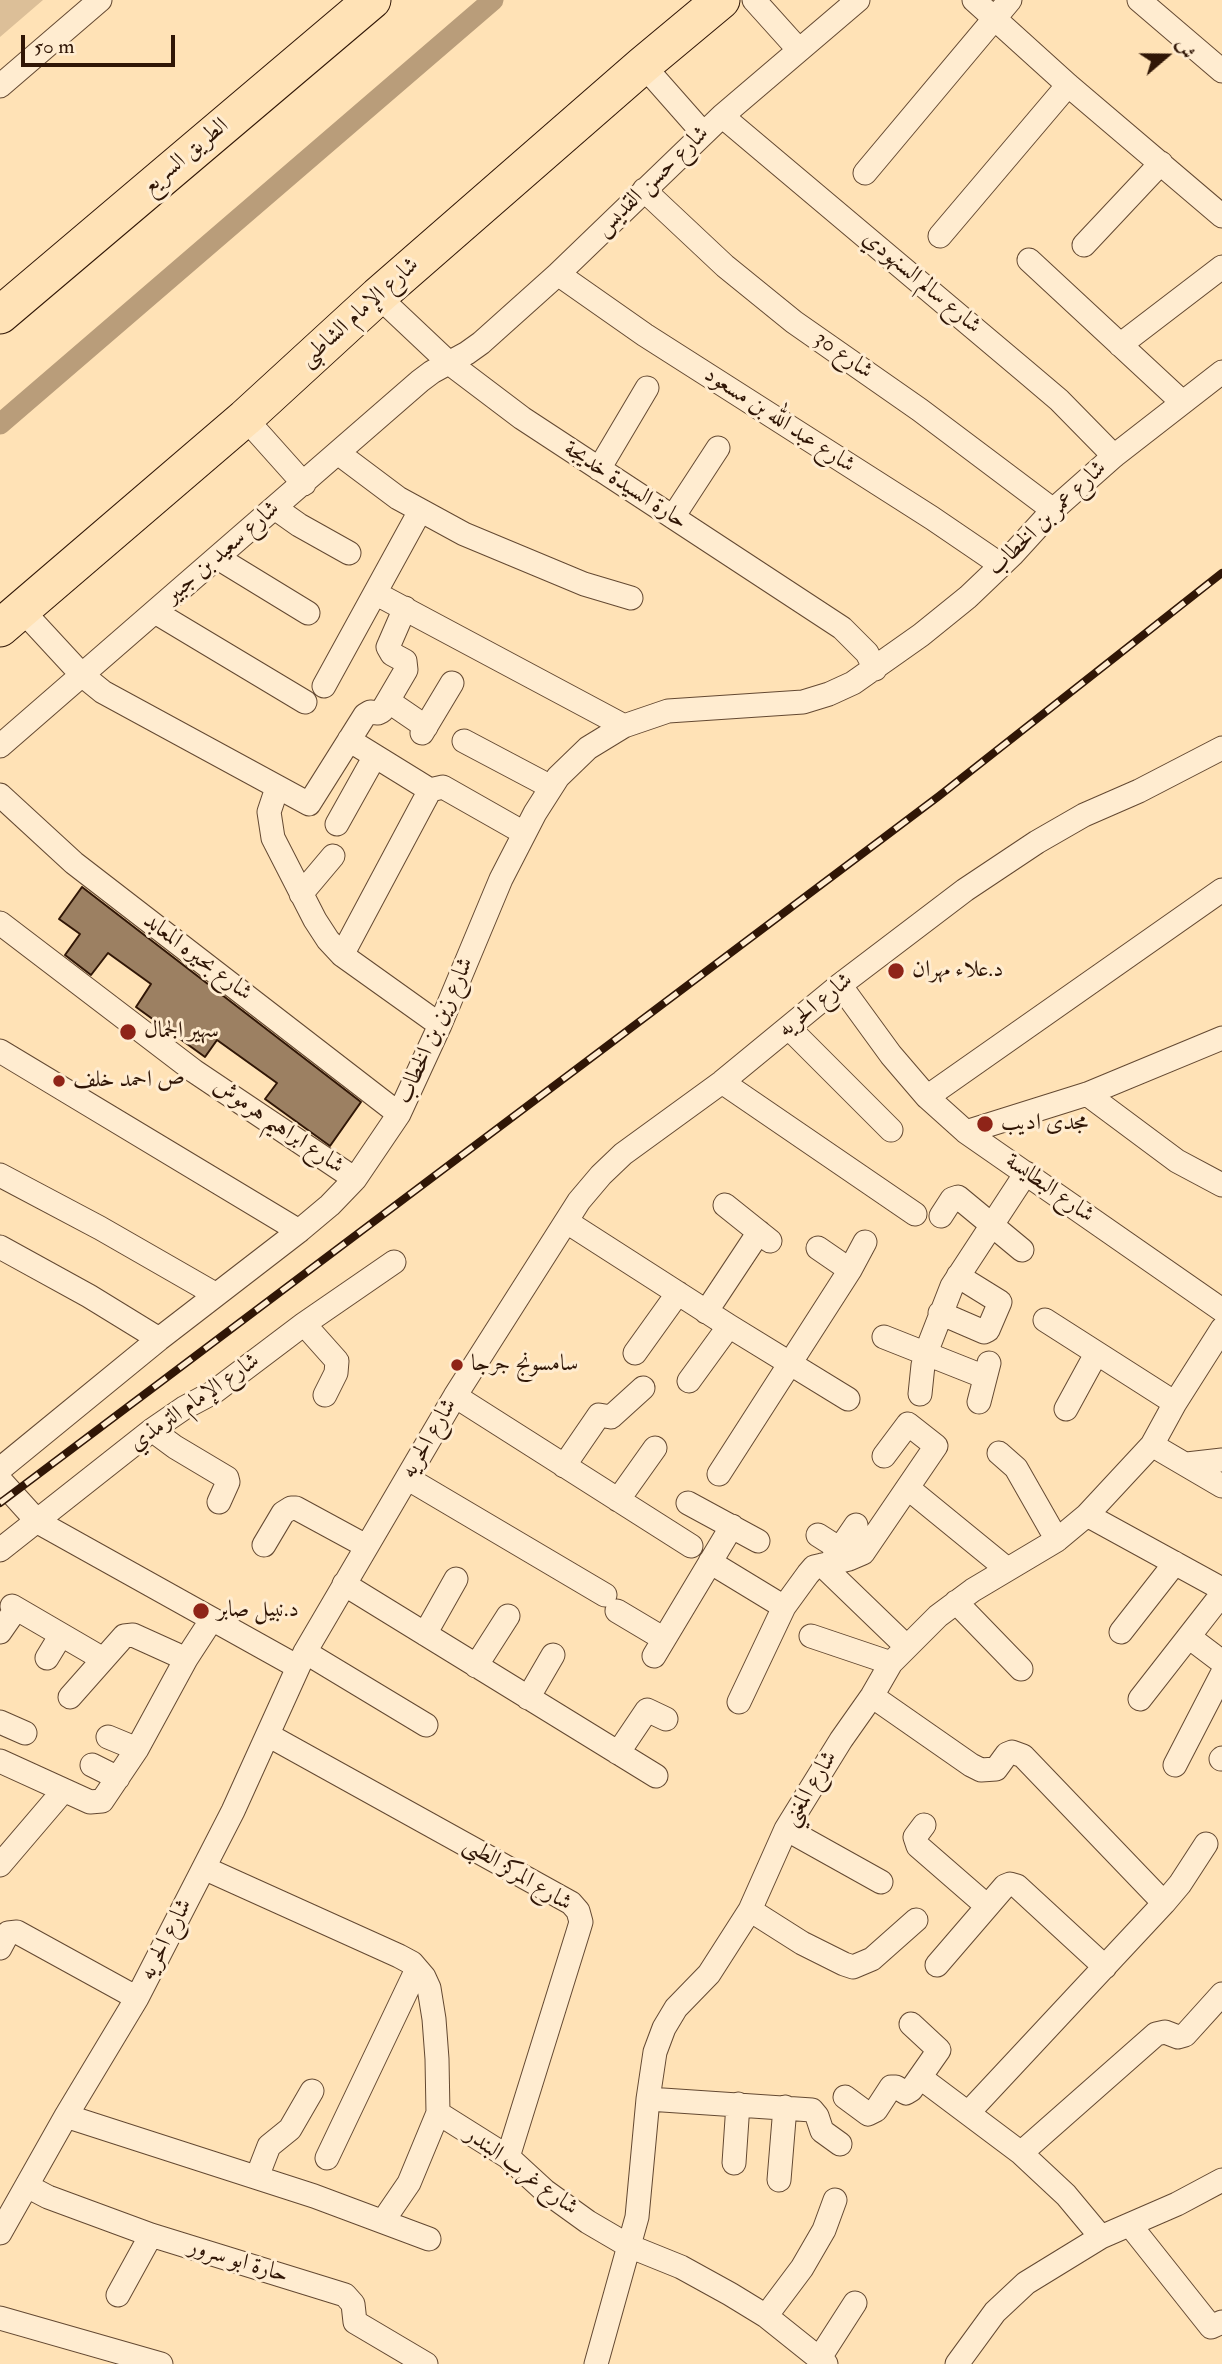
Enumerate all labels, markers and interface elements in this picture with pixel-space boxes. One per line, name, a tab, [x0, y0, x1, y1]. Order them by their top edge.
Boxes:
scale bar	[24, 21, 178, 65]
north arrow	[1131, 21, 1201, 91]
text: 50 m	[34, 33, 75, 60]
text: ش	[1171, 36, 1200, 62]
street label: الطريق السريع	[137, 113, 235, 201]
street label: شارع حسن القديس	[590, 121, 716, 243]
street label: شارع سالم السنهودي	[856, 225, 986, 341]
street label: شارع الإمام الشاطبى	[295, 252, 425, 374]
street label: شارع 30	[808, 326, 878, 386]
street label: شارع عبد الله بن مسعود	[698, 362, 860, 480]
street label: حارة السيدة خديجة	[558, 436, 692, 536]
street label: شارع عمر بن الخطاب	[983, 455, 1113, 583]
street label: شارع سعيد بن جبير	[160, 496, 286, 610]
street label: شارع بحيره المعابد	[137, 908, 257, 1008]
street label: شارع زين بن الخطاب	[391, 953, 481, 1109]
place label: د.علاء مهران	[912, 957, 1003, 985]
marker: د.علاء مهران	[886, 961, 906, 981]
street label: شارع الحريه	[773, 968, 859, 1044]
place label: سهير الجمال	[144, 1018, 219, 1046]
marker: سهير الجمال	[118, 1022, 138, 1042]
place label: ص احمد خلف	[73, 1067, 185, 1095]
marker: ص احمد خلف	[51, 1073, 67, 1089]
street label: شارع ابراهيم هرموش	[207, 1073, 349, 1181]
place label: مجدى اديب	[1001, 1110, 1088, 1138]
marker: مجدى اديب	[975, 1114, 995, 1134]
street label: شارع البطايسة	[999, 1148, 1099, 1230]
street label: شارع الإمام الترمذي	[124, 1348, 266, 1458]
place label: سامسونج جرجا	[471, 1351, 578, 1379]
marker: سامسونج جرجا	[449, 1357, 465, 1373]
street label: شارع الحريه	[396, 1394, 464, 1484]
place label: د.نبيل صابر	[217, 1597, 299, 1625]
marker: د.نبيل صابر	[191, 1601, 211, 1621]
street label: شارع المغني	[778, 1746, 844, 1832]
street label: شارع المركز الطبى	[458, 1832, 576, 1918]
street label: شارع الحريه	[135, 1895, 199, 1985]
street label: شارع غرب البندر	[459, 2122, 583, 2222]
street label: حارة ابو سرور	[185, 2234, 291, 2290]

